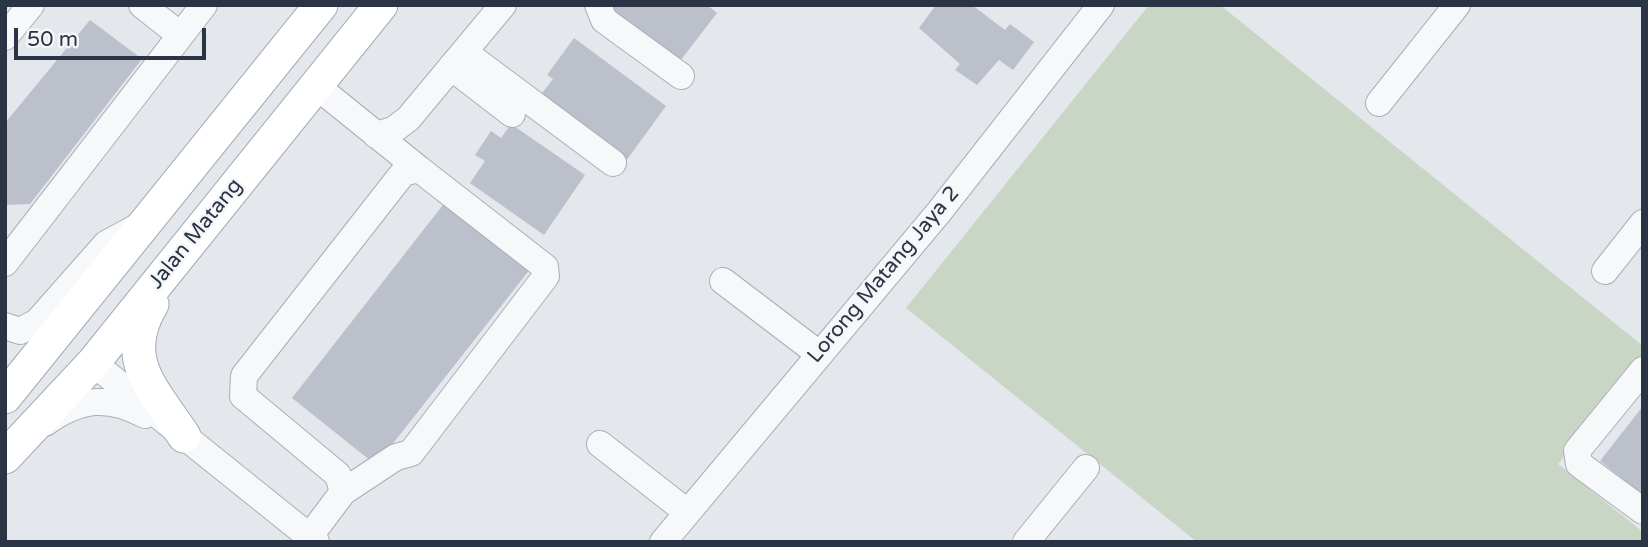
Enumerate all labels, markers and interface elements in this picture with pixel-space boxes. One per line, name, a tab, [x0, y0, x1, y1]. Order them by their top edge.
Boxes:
scale bar	[18, 14, 210, 58]
text: 50 m	[27, 27, 78, 52]
street label: Jalan Matang	[144, 174, 248, 294]
street label: Lorong Matang Jaya 2	[803, 181, 965, 369]

